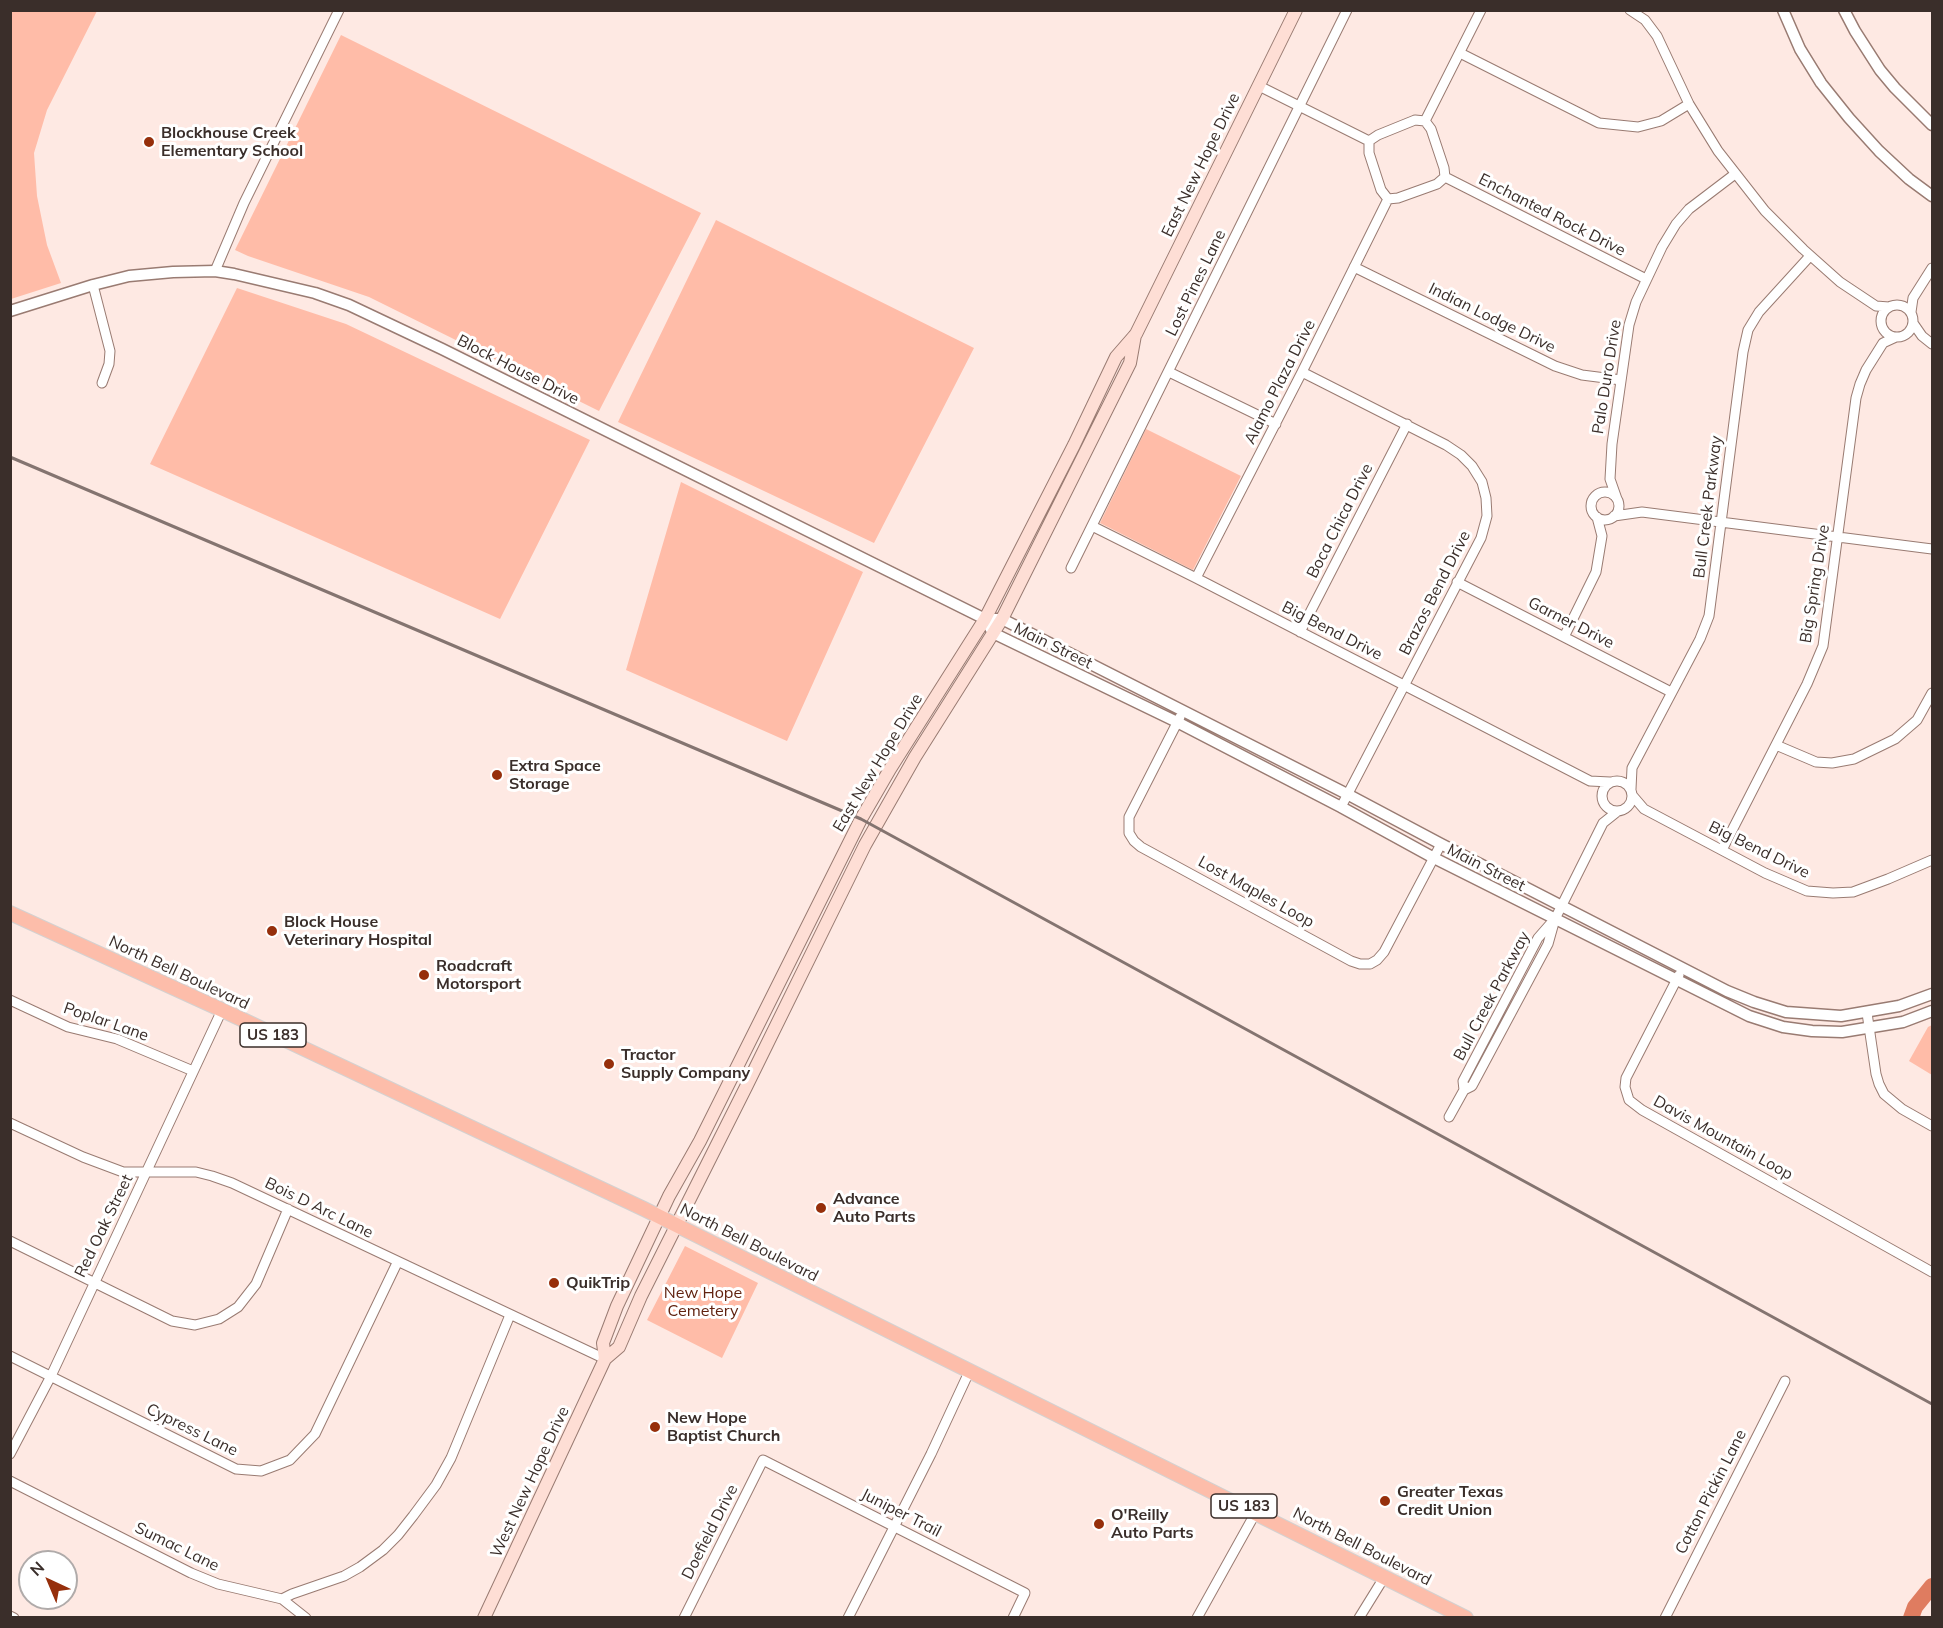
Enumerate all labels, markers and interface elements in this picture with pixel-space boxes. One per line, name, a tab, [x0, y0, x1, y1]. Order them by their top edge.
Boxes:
street label: East New Hope Drive	[1158, 90, 1244, 240]
place label: Blockhouse Creek Elementary School	[161, 123, 303, 161]
marker: Blockhouse Creek Elementary School	[142, 135, 156, 149]
street label: Enchanted Rock Drive	[1475, 170, 1629, 260]
street label: Lost Pines Lane	[1162, 227, 1230, 339]
street label: Indian Lodge Drive	[1425, 279, 1559, 357]
street label: Alamo Plaza Drive	[1240, 317, 1320, 447]
street label: Palo Duro Drive	[1588, 318, 1626, 436]
street label: Block House Drive	[454, 331, 582, 409]
street label: Bull Creek Parkway	[1690, 435, 1726, 579]
street label: Boca Chica Drive	[1303, 460, 1377, 582]
street label: Big Spring Drive	[1796, 523, 1834, 645]
street label: Brazos Bend Drive	[1395, 528, 1475, 658]
street label: Garner Drive	[1525, 593, 1617, 653]
street label: Big Bend Drive	[1279, 597, 1385, 665]
street label: Main Street	[1011, 619, 1095, 673]
street label: East New Hope Drive	[829, 690, 927, 836]
place label: Extra Space Storage	[509, 756, 601, 794]
marker: Extra Space Storage	[490, 768, 504, 782]
street label: Big Bend Drive	[1705, 817, 1813, 883]
street label: Main Street	[1444, 840, 1528, 896]
street label: Lost Maples Loop	[1195, 852, 1317, 932]
place label: Block House Veterinary Hospital	[284, 912, 432, 950]
marker: Block House Veterinary Hospital	[265, 924, 279, 938]
street label: Bull Creek Parkway	[1450, 928, 1534, 1064]
street label: North Bell Boulevard	[106, 932, 252, 1014]
place label: Roadcraft Motorsport	[436, 956, 521, 994]
marker: Roadcraft Motorsport	[417, 968, 431, 982]
street label: Poplar Lane	[61, 999, 151, 1045]
road number: US 183	[240, 1023, 306, 1047]
place label: Tractor Supply Company	[621, 1045, 750, 1083]
marker: Tractor Supply Company	[602, 1057, 616, 1071]
street label: Davis Mountain Loop	[1650, 1092, 1796, 1184]
street label: Red Oak Street	[71, 1171, 137, 1281]
street label: Bois D Arc Lane	[262, 1174, 376, 1242]
place label: Advance Auto Parts	[833, 1189, 915, 1227]
street label: North Bell Boulevard	[677, 1200, 821, 1286]
marker: Advance Auto Parts	[814, 1201, 828, 1215]
place label: QuikTrip	[566, 1273, 630, 1293]
marker: QuikTrip	[547, 1276, 561, 1290]
park label: New Hope Cemetery	[664, 1283, 742, 1321]
street label: Cypress Lane	[143, 1400, 241, 1460]
street label: West New Hope Drive	[487, 1403, 573, 1561]
place label: New Hope Baptist Church	[667, 1408, 780, 1446]
marker: New Hope Baptist Church	[648, 1420, 662, 1434]
street label: Cotton Pickin Lane	[1671, 1427, 1751, 1557]
street label: Doefield Drive	[678, 1481, 742, 1583]
place label: Greater Texas Credit Union	[1397, 1482, 1503, 1520]
street label: Juniper Trail	[858, 1485, 944, 1541]
road number: US 183	[1211, 1494, 1277, 1518]
marker: Greater Texas Credit Union	[1378, 1494, 1392, 1508]
street label: North Bell Boulevard	[1290, 1504, 1434, 1590]
place label: O'Reilly Auto Parts	[1111, 1505, 1193, 1543]
marker: O'Reilly Auto Parts	[1092, 1517, 1106, 1531]
street label: Sumac Lane	[132, 1518, 222, 1576]
north arrow	[18, 1550, 78, 1610]
text: N	[26, 1557, 48, 1580]

